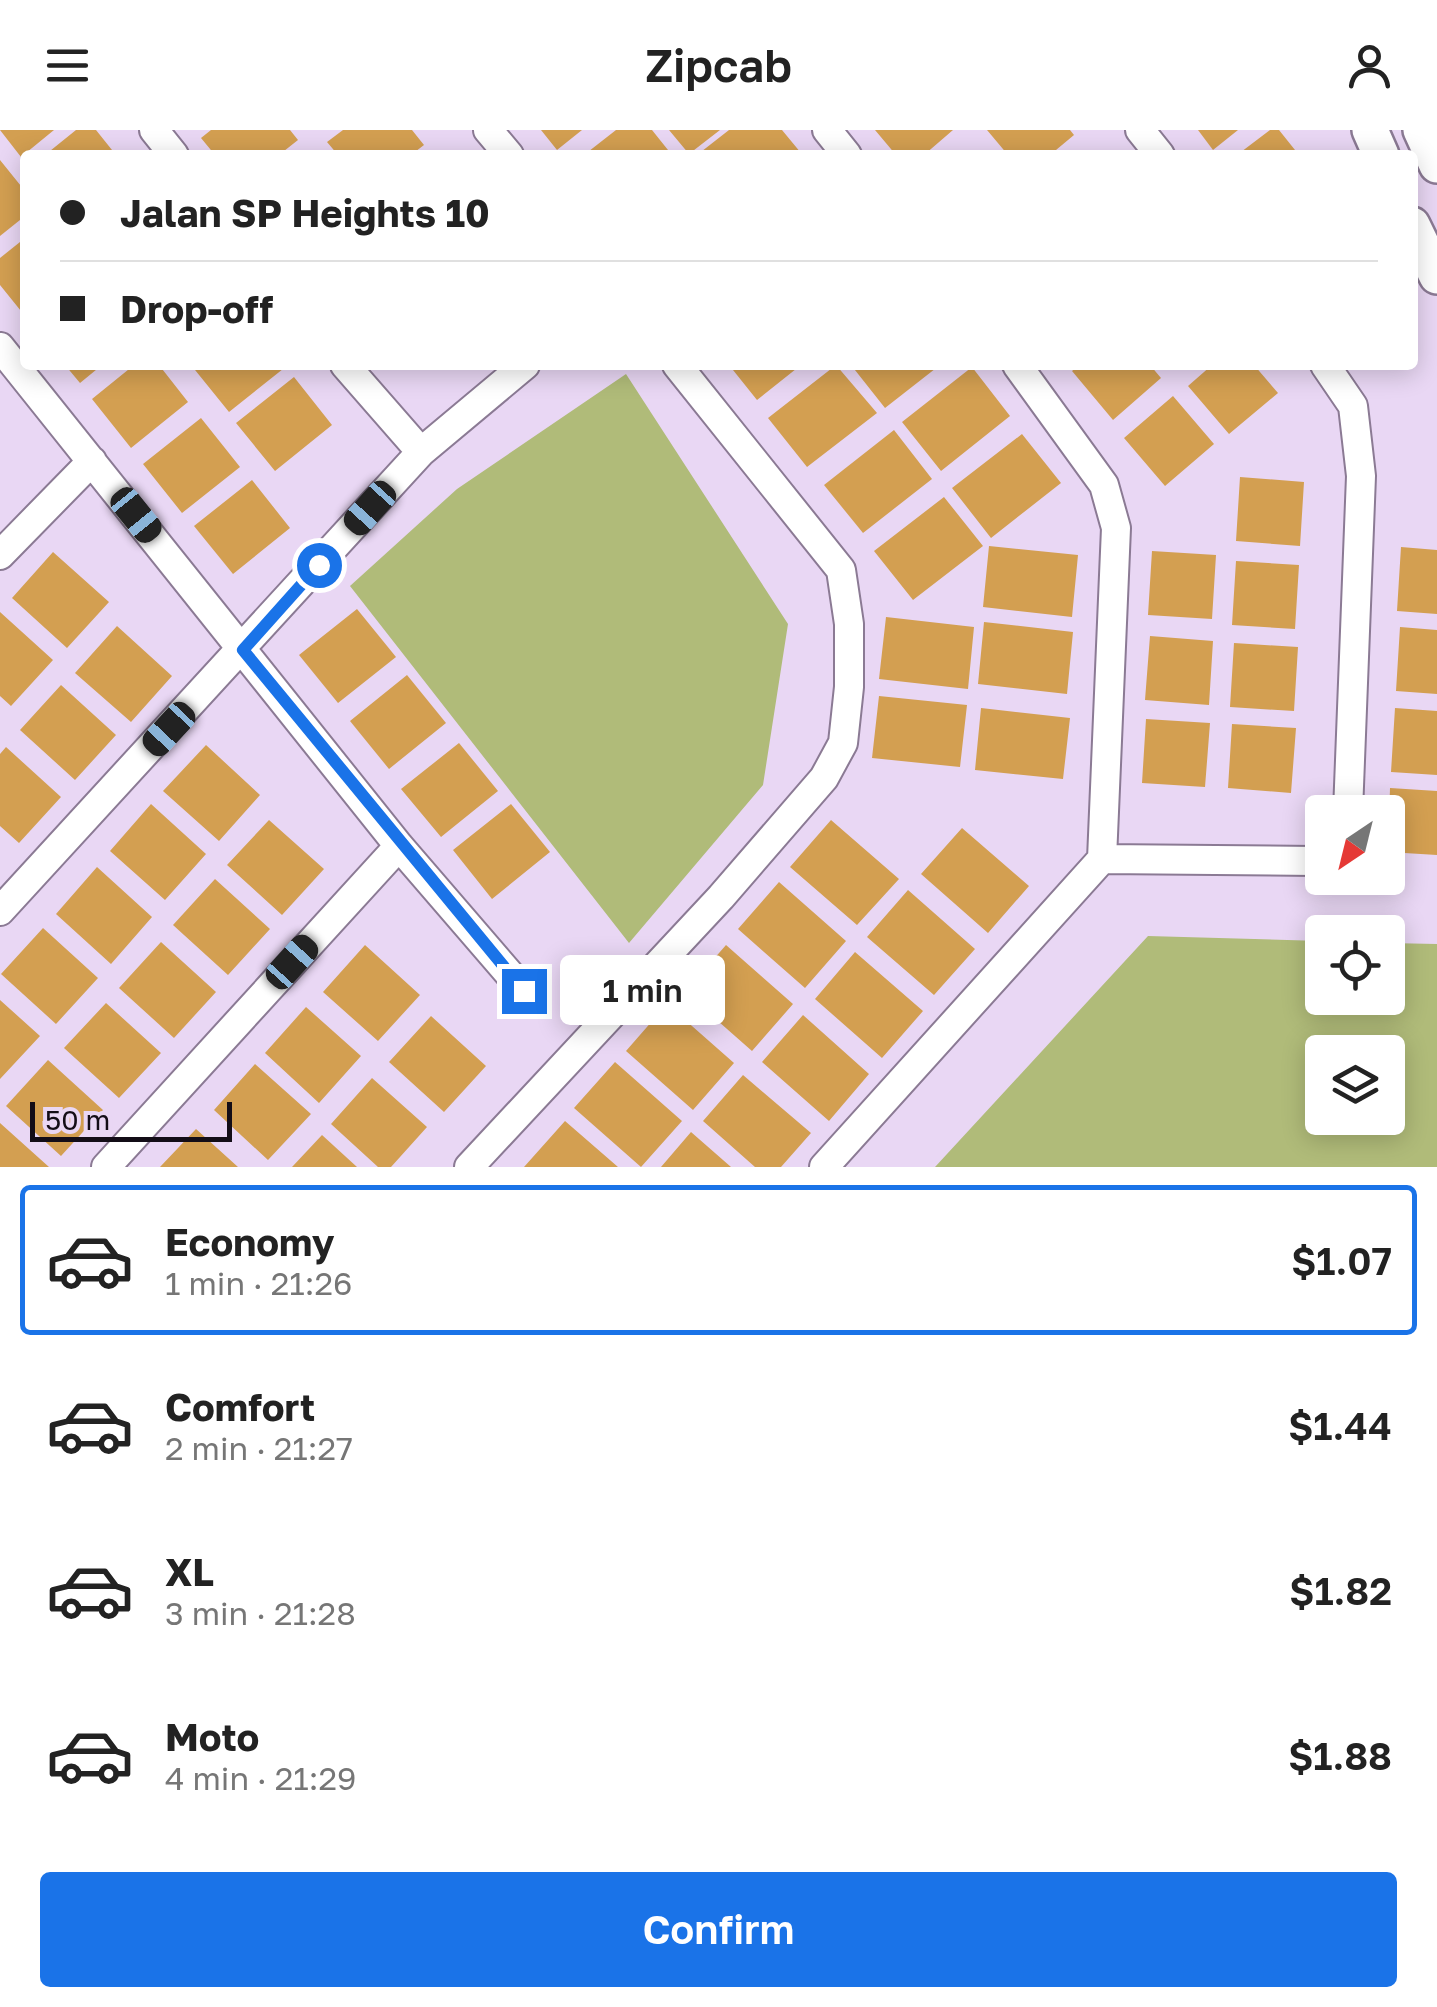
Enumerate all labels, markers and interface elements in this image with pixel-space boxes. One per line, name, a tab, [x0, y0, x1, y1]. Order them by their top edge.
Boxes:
icon: menu	[40, 38, 95, 93]
text: Zipcab	[645, 38, 792, 92]
icon: person	[1342, 38, 1397, 93]
text: Jalan SP Heights 10	[120, 190, 490, 235]
text: Drop-off	[120, 286, 273, 331]
car	[339, 476, 401, 540]
car	[105, 482, 167, 548]
route start	[297, 543, 342, 588]
car	[138, 697, 200, 761]
north arrow	[1305, 795, 1405, 895]
map controls	[1305, 795, 1405, 1135]
button: locate	[1305, 915, 1405, 1015]
car	[261, 930, 323, 994]
callout: 1 min	[559, 956, 724, 1026]
route end	[502, 969, 547, 1014]
text: 1 min	[602, 971, 683, 1009]
button: layers	[1305, 1035, 1405, 1135]
scale bar	[30, 1097, 232, 1141]
text: 50 m	[45, 1103, 110, 1136]
icon: car	[45, 1215, 135, 1305]
text: Economy	[165, 1219, 334, 1264]
text: $1.07	[1291, 1238, 1392, 1283]
text: 1 min · 21:26	[165, 1264, 352, 1302]
icon: car	[45, 1380, 135, 1470]
text: Comfort	[165, 1384, 315, 1429]
text: $1.44	[1288, 1403, 1392, 1448]
text: 2 min · 21:27	[165, 1429, 353, 1467]
icon: car	[45, 1545, 135, 1635]
text: XL	[165, 1549, 214, 1594]
text: $1.82	[1289, 1568, 1392, 1613]
text: 3 min · 21:28	[165, 1594, 356, 1632]
icon: car	[45, 1710, 135, 1800]
text: Moto	[165, 1714, 259, 1759]
text: $1.88	[1288, 1733, 1392, 1778]
text: 4 min · 21:29	[165, 1759, 356, 1797]
button: Confirm	[40, 1872, 1397, 1987]

